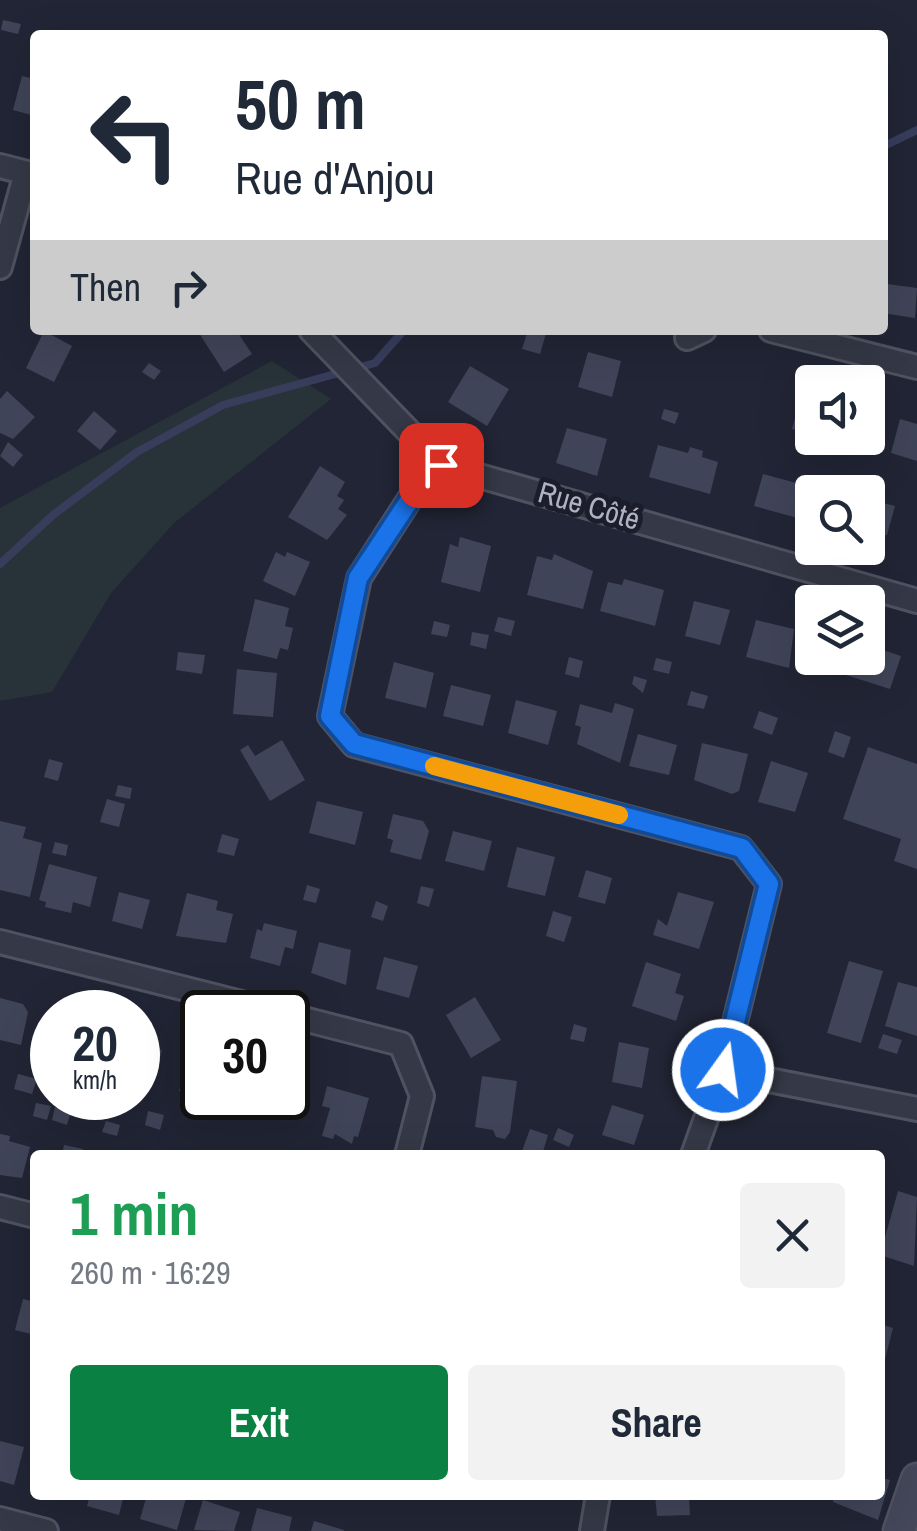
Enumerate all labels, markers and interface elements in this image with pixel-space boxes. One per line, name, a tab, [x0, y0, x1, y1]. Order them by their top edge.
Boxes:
text: 50 m	[235, 57, 366, 151]
icon: left	[70, 70, 200, 200]
text: Rue d'Anjou	[235, 147, 435, 208]
icon: right	[161, 260, 216, 315]
text: Then	[70, 262, 141, 313]
map controls	[795, 365, 885, 675]
button: sound	[795, 365, 885, 455]
pin	[399, 423, 484, 508]
icon: arrive	[414, 438, 469, 493]
street label: Rue Côté	[534, 471, 645, 539]
button: search	[795, 475, 885, 565]
button: layers	[795, 585, 885, 675]
speed limit sign: 30	[180, 990, 310, 1120]
text: 20	[72, 1009, 118, 1077]
position arrow	[671, 1018, 775, 1122]
text: km/h	[73, 1063, 117, 1097]
text: 1 min	[70, 1173, 199, 1254]
button: close	[740, 1183, 845, 1288]
text: 260 m · 16:29	[70, 1251, 230, 1294]
button: Exit	[70, 1365, 448, 1480]
button: Share	[468, 1365, 845, 1480]

